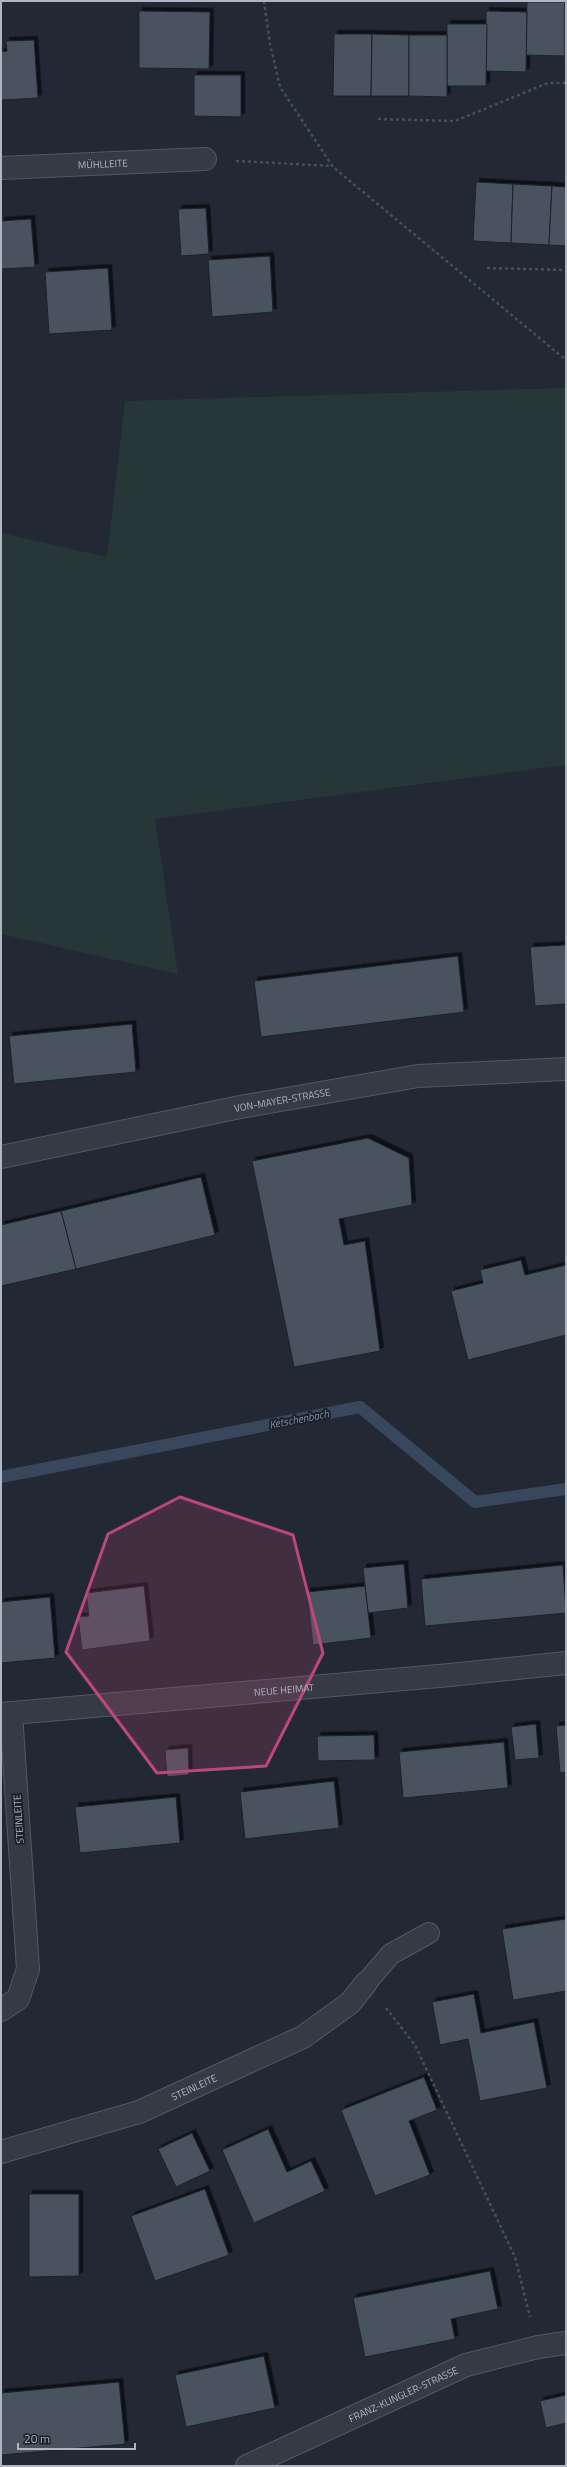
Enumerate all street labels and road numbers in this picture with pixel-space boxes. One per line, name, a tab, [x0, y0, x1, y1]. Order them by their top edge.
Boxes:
street label: MÜHLLEITE	[78, 155, 129, 173]
street label: VON-MAYER-STRASSE	[233, 1084, 332, 1116]
street label: NEUE HEIMAT	[253, 1680, 315, 1700]
street label: STEINLEITE	[9, 1794, 28, 1844]
street label: STEINLEITE	[169, 2070, 220, 2104]
street label: FRANZ-KLINGLER-STRASSE	[346, 2362, 461, 2426]

